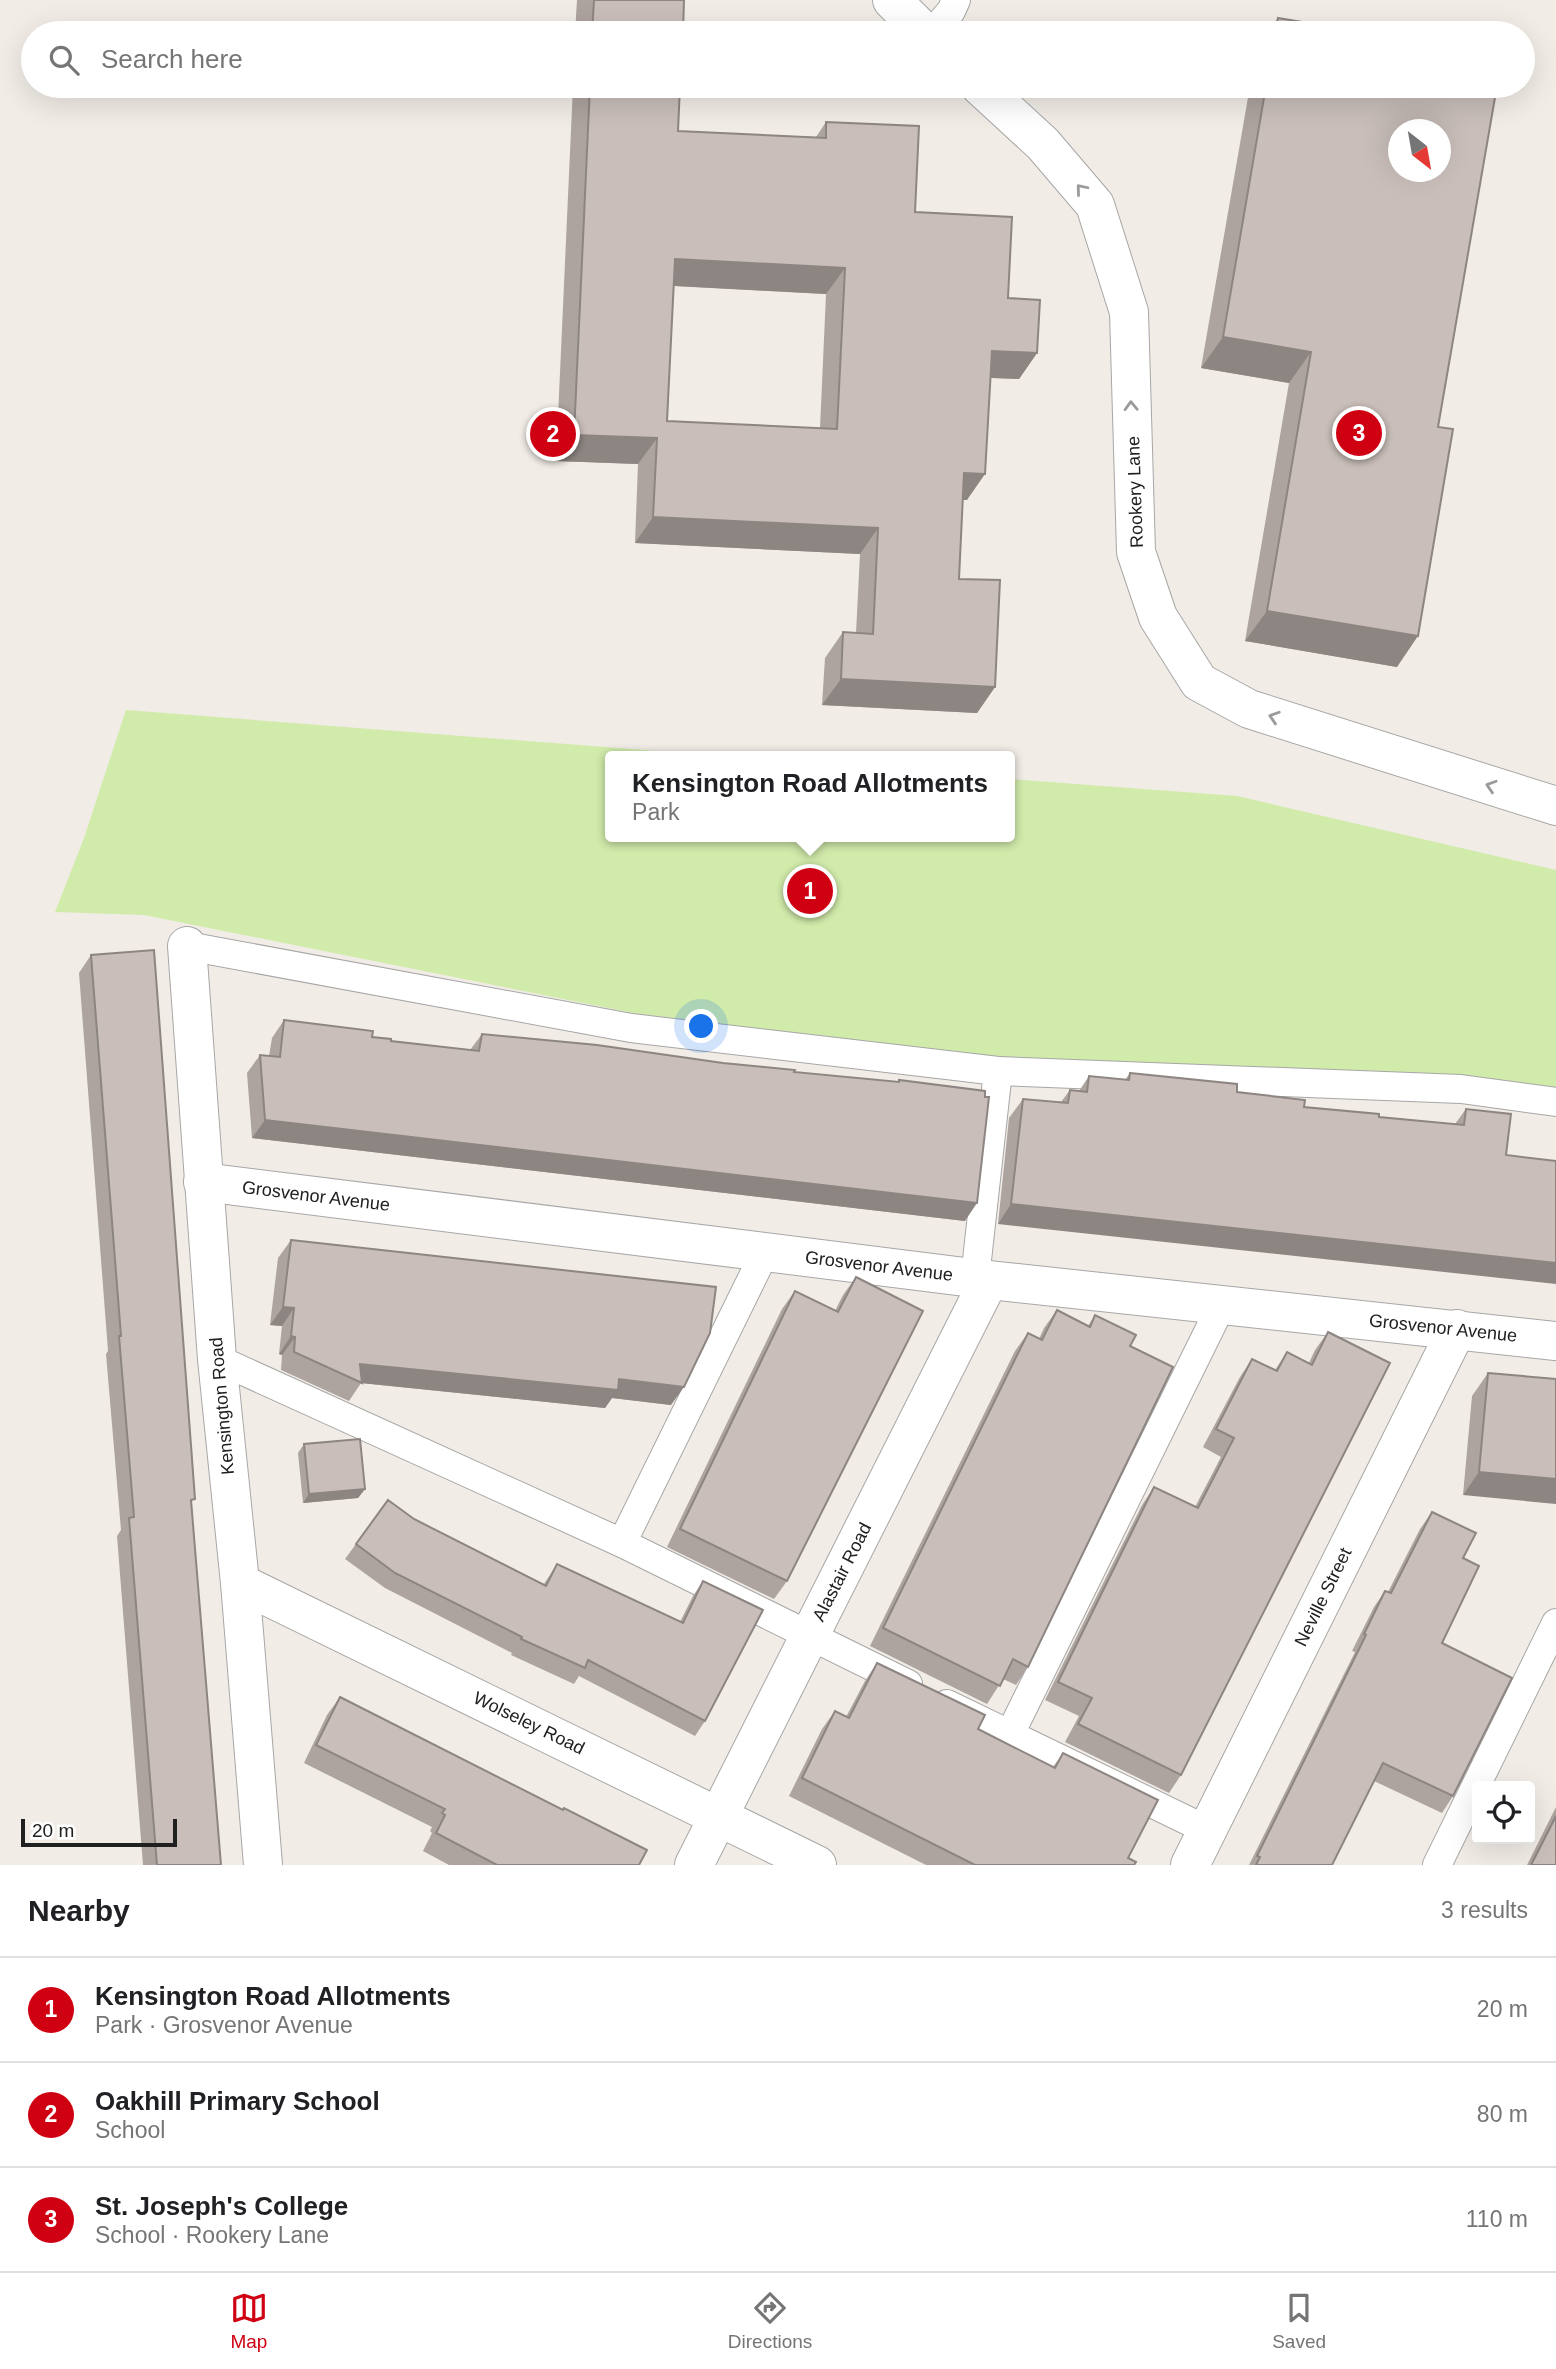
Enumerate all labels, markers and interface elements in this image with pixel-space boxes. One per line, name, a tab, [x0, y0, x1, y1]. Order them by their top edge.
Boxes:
search box	[21, 21, 1535, 98]
icon: search	[45, 41, 83, 79]
text: Search here	[101, 44, 243, 74]
north arrow	[1388, 119, 1451, 182]
one-way arrow	[1077, 184, 1089, 197]
one-way arrow	[1124, 400, 1139, 411]
pin: 3	[1336, 407, 1382, 459]
pin: 2	[530, 408, 576, 460]
street label: Rookery Lane	[1123, 436, 1147, 548]
one-way arrow	[1268, 710, 1280, 725]
popup	[605, 751, 1015, 842]
text: Kensington Road Allotments	[632, 768, 988, 798]
one-way arrow	[1485, 779, 1497, 794]
text: Park	[632, 799, 679, 825]
pin: 1	[787, 865, 833, 917]
your location	[684, 1009, 718, 1043]
street label: Grosvenor Avenue	[241, 1177, 391, 1215]
street label: Grosvenor Avenue	[804, 1247, 954, 1285]
street label: Grosvenor Avenue	[1368, 1310, 1518, 1346]
street label: Kensington Road	[206, 1336, 238, 1476]
street label: Alastair Road	[809, 1519, 875, 1625]
street label: Neville Street	[1291, 1545, 1355, 1649]
street label: Wolseley Road	[470, 1688, 588, 1758]
map controls	[1472, 1781, 1535, 1844]
button: locate	[1472, 1781, 1535, 1844]
scale bar	[21, 1816, 177, 1848]
text: 20 m	[32, 1820, 74, 1841]
text: Nearby	[28, 1894, 130, 1927]
text: 3 results	[1441, 1897, 1528, 1923]
text: Kensington Road Allotments	[95, 1981, 451, 2011]
text: 1	[45, 1996, 57, 2022]
text: 20 m	[1477, 1996, 1528, 2022]
text: Park · Grosvenor Avenue	[95, 2012, 353, 2038]
text: Oakhill Primary School	[95, 2086, 380, 2116]
text: 2	[45, 2101, 57, 2127]
text: 80 m	[1477, 2101, 1528, 2127]
text: School	[95, 2117, 165, 2143]
text: St. Joseph's College	[95, 2191, 348, 2221]
text: 3	[45, 2206, 57, 2232]
text: 110 m	[1466, 2206, 1528, 2232]
text: School · Rookery Lane	[95, 2222, 329, 2248]
tab: Map	[230, 2289, 268, 2353]
tab: Directions	[728, 2289, 812, 2353]
tab: Saved	[1272, 2289, 1326, 2353]

